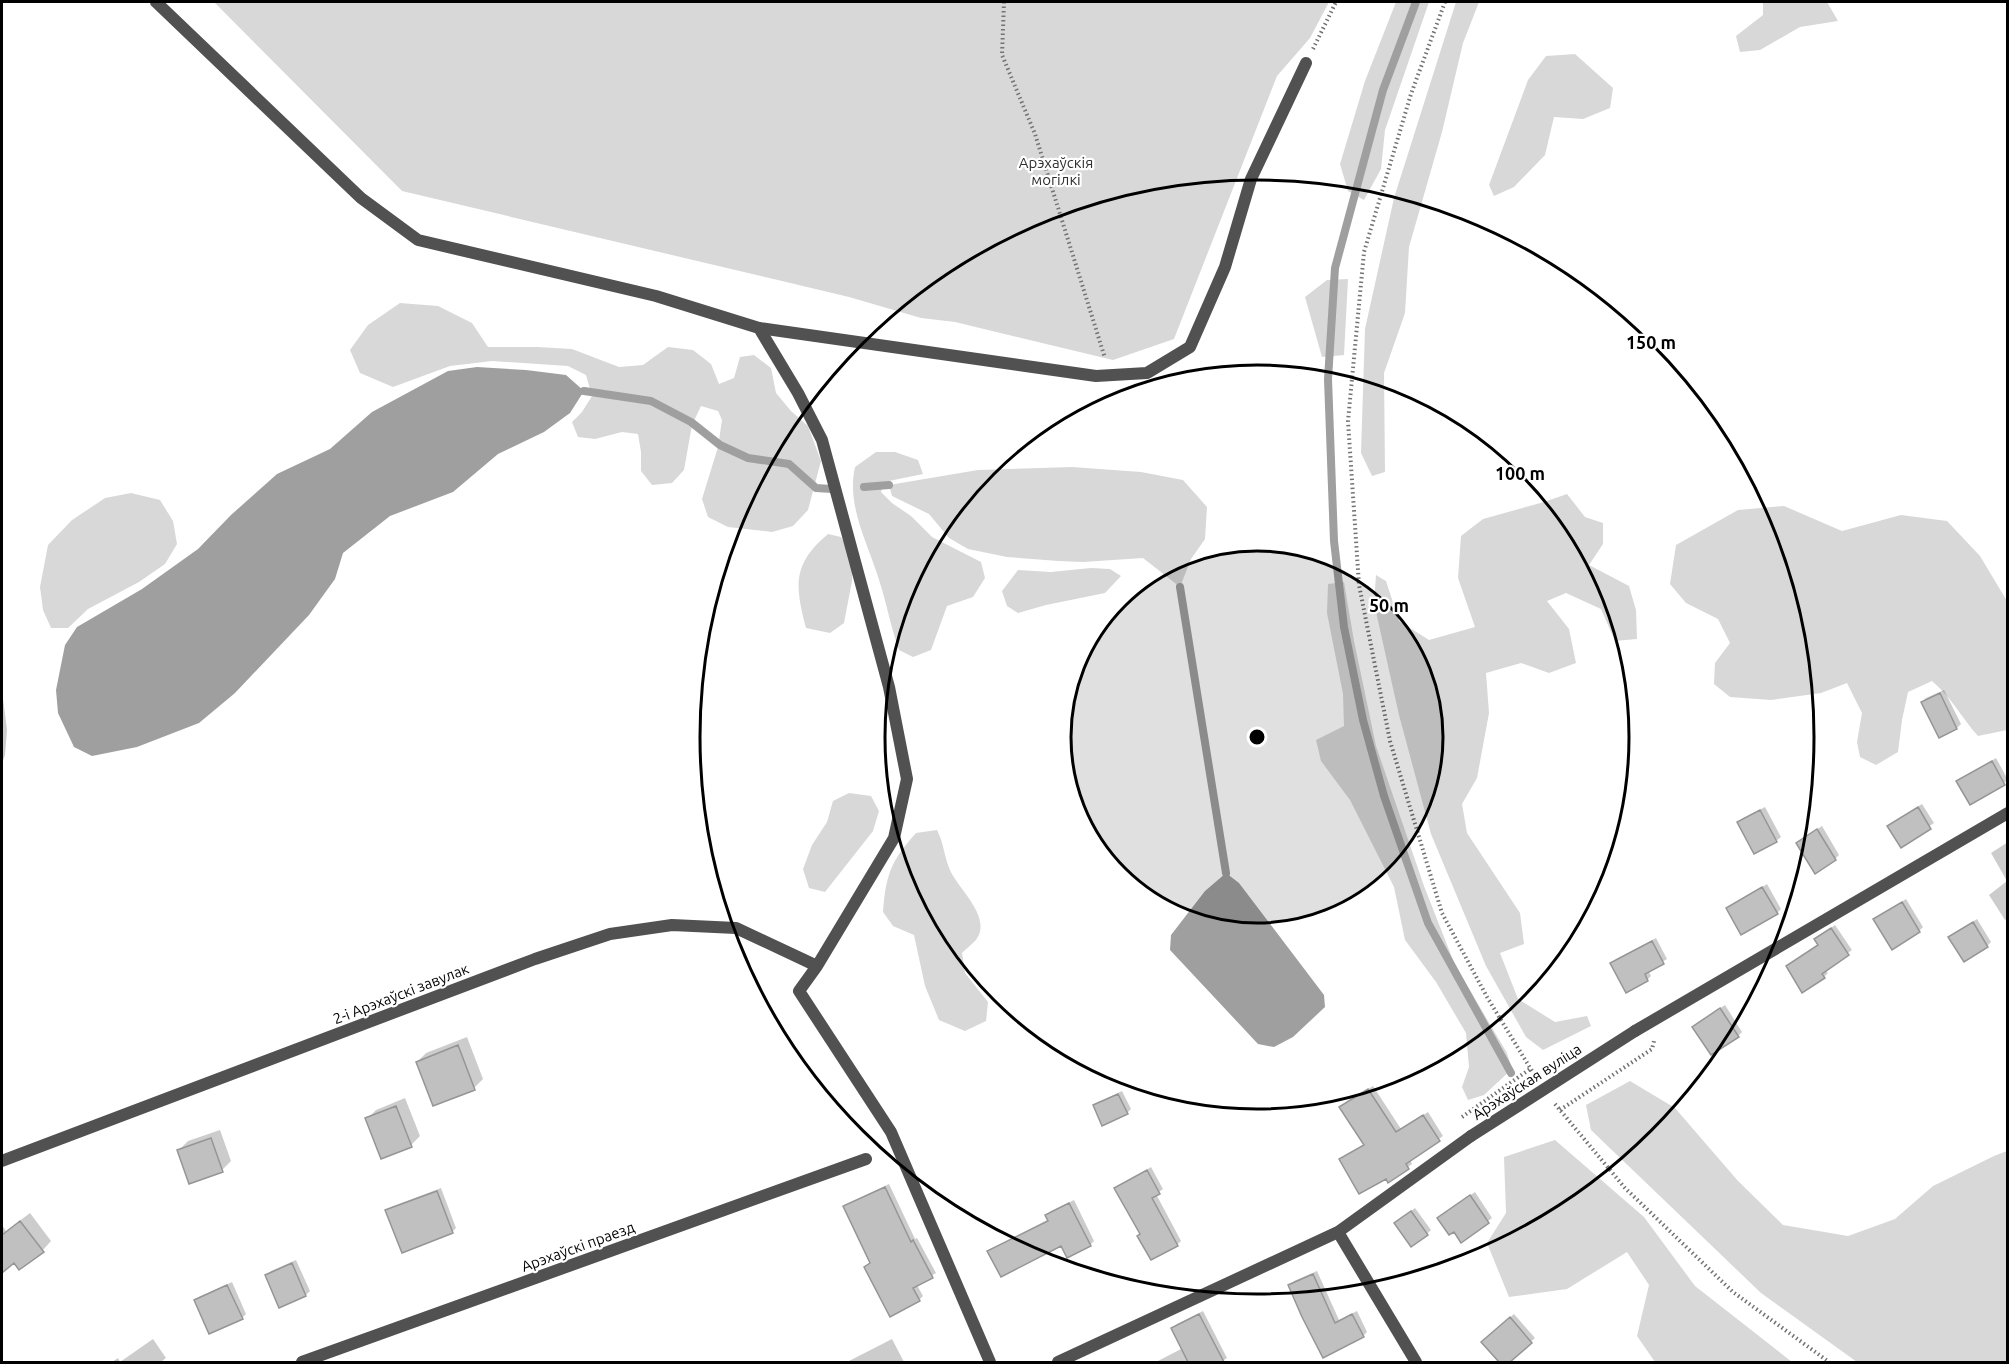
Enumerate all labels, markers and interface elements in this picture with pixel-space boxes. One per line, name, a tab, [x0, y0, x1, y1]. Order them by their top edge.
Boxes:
park label: Арэхаўскія могілкі	[1019, 154, 1093, 188]
text: 150 m	[1626, 332, 1676, 352]
text: 100 m	[1495, 463, 1545, 483]
text: 50 m	[1369, 595, 1409, 615]
centre of rings	[1247, 727, 1267, 747]
street label: 2-і Арэхаўскі завулак	[330, 960, 471, 1027]
street label: Арэхаўская вуліца	[1469, 1040, 1584, 1123]
street label: Арэхаўскі праезд	[519, 1218, 637, 1275]

